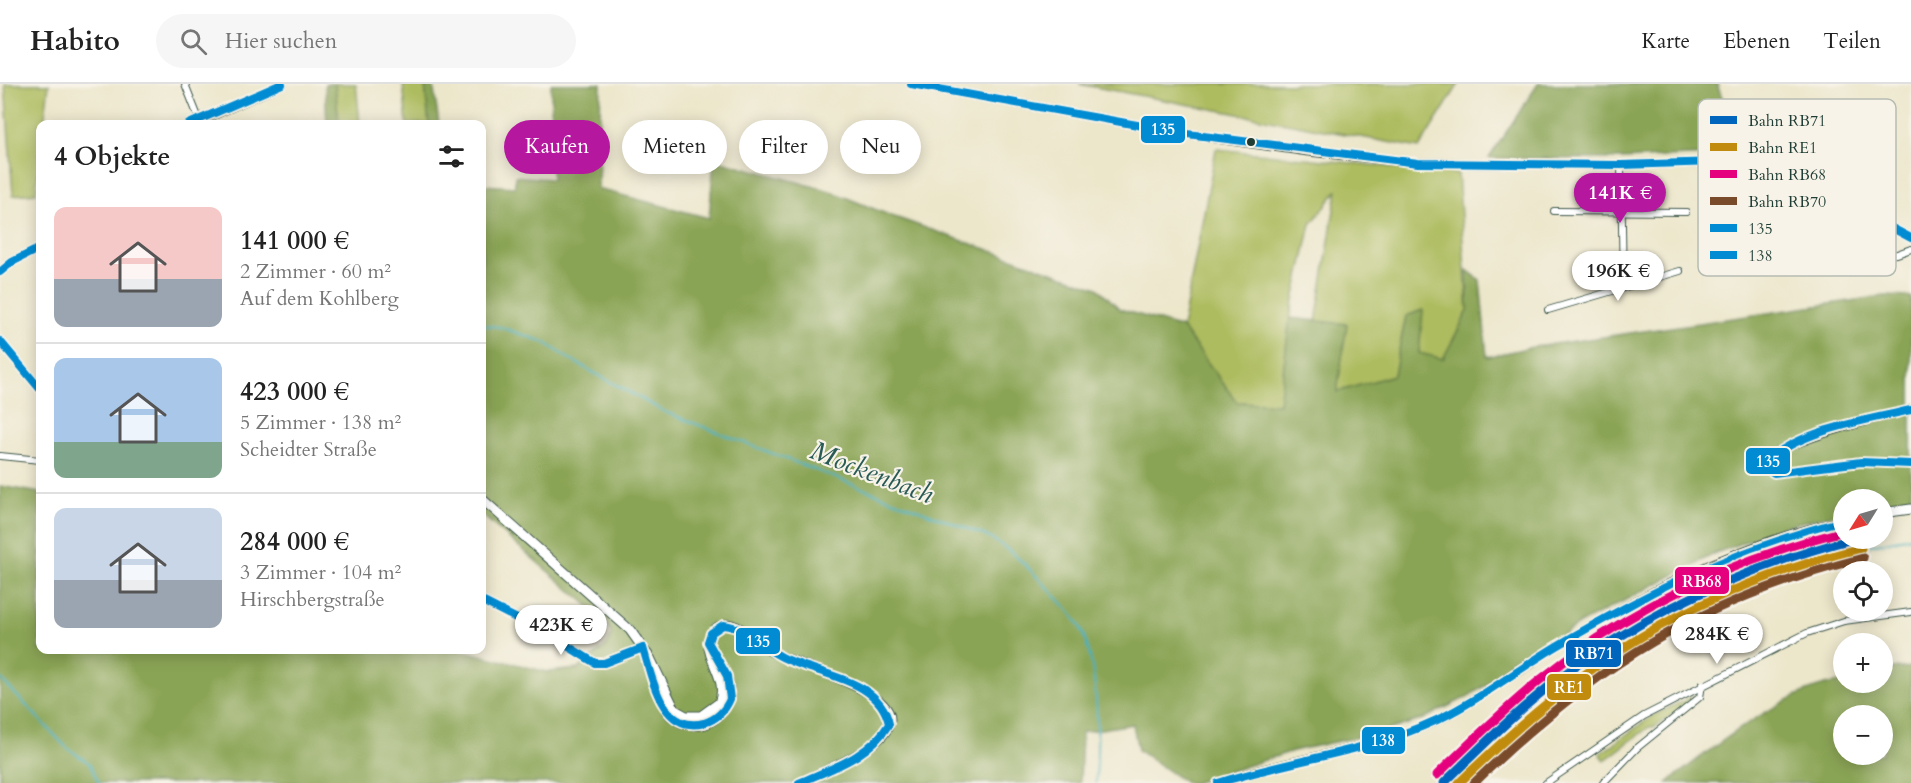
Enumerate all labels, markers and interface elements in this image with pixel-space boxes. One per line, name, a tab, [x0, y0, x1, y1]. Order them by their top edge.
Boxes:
search box	[156, 14, 576, 68]
text: Habito	[30, 22, 120, 60]
icon: search	[177, 25, 210, 58]
text: Hier suchen	[225, 26, 337, 56]
text: Karte	[1642, 27, 1690, 56]
text: Ebenen	[1723, 27, 1790, 56]
text: Teilen	[1823, 27, 1881, 56]
legend	[1698, 99, 1896, 276]
text: Bahn RB71	[1748, 110, 1826, 132]
line badge: 135	[1140, 115, 1186, 144]
text: 135	[1151, 119, 1175, 141]
chip: Kaufen	[504, 120, 610, 174]
chip: Mieten	[622, 120, 727, 174]
chip: Filter	[739, 120, 828, 174]
chip: Neu	[840, 120, 921, 174]
unlabelled marker	[1245, 136, 1257, 148]
text: Bahn RE1	[1748, 137, 1817, 159]
text: 4 Objekte	[54, 139, 170, 174]
icon: filters	[435, 140, 468, 173]
text: Bahn RB68	[1748, 164, 1826, 186]
pin: 141K €	[1571, 173, 1669, 224]
text: 141K €	[1588, 179, 1652, 206]
text: Bahn RB70	[1748, 191, 1826, 213]
text: 135	[1748, 218, 1773, 240]
text: 141 000 €	[240, 223, 349, 258]
icon: home	[102, 231, 174, 303]
text: 138	[1748, 245, 1773, 267]
pin: 196K €	[1569, 251, 1667, 302]
text: 196K €	[1586, 257, 1650, 284]
text: 2 Zimmer · 60 m²	[240, 258, 391, 285]
text: Auf dem Kohlberg	[240, 285, 399, 312]
text: 423 000 €	[240, 374, 349, 409]
icon: home	[102, 382, 174, 454]
text: 5 Zimmer · 138 m²	[240, 409, 401, 436]
water label: Mockenbach	[805, 432, 939, 513]
text: Scheidter Straße	[240, 436, 377, 463]
line badge: 135	[1745, 447, 1791, 475]
text: 135	[1756, 451, 1780, 473]
north arrow	[1833, 489, 1893, 549]
map controls	[1833, 489, 1893, 765]
text: 284 000 €	[240, 524, 349, 559]
icon: home	[102, 532, 174, 604]
text: 3 Zimmer · 104 m²	[240, 559, 401, 586]
button: locate	[1833, 561, 1893, 621]
line badge: RB68	[1674, 566, 1730, 595]
text: RB68	[1682, 571, 1722, 593]
text: Hirschbergstraße	[240, 586, 385, 613]
pin: 423K €	[512, 605, 610, 656]
text: 423K €	[529, 611, 593, 638]
pin: 284K €	[1668, 614, 1766, 665]
text: 284K €	[1685, 620, 1749, 647]
line badge: 135	[735, 627, 781, 655]
text: 135	[746, 631, 770, 653]
button: +	[1833, 633, 1893, 693]
line badge: RB71	[1565, 639, 1622, 668]
text: RB71	[1574, 643, 1614, 665]
line badge: RE1	[1546, 673, 1592, 701]
text: RE1	[1554, 677, 1584, 699]
button: −	[1833, 705, 1893, 765]
line badge: 138	[1361, 726, 1406, 755]
text: 138	[1371, 730, 1395, 752]

